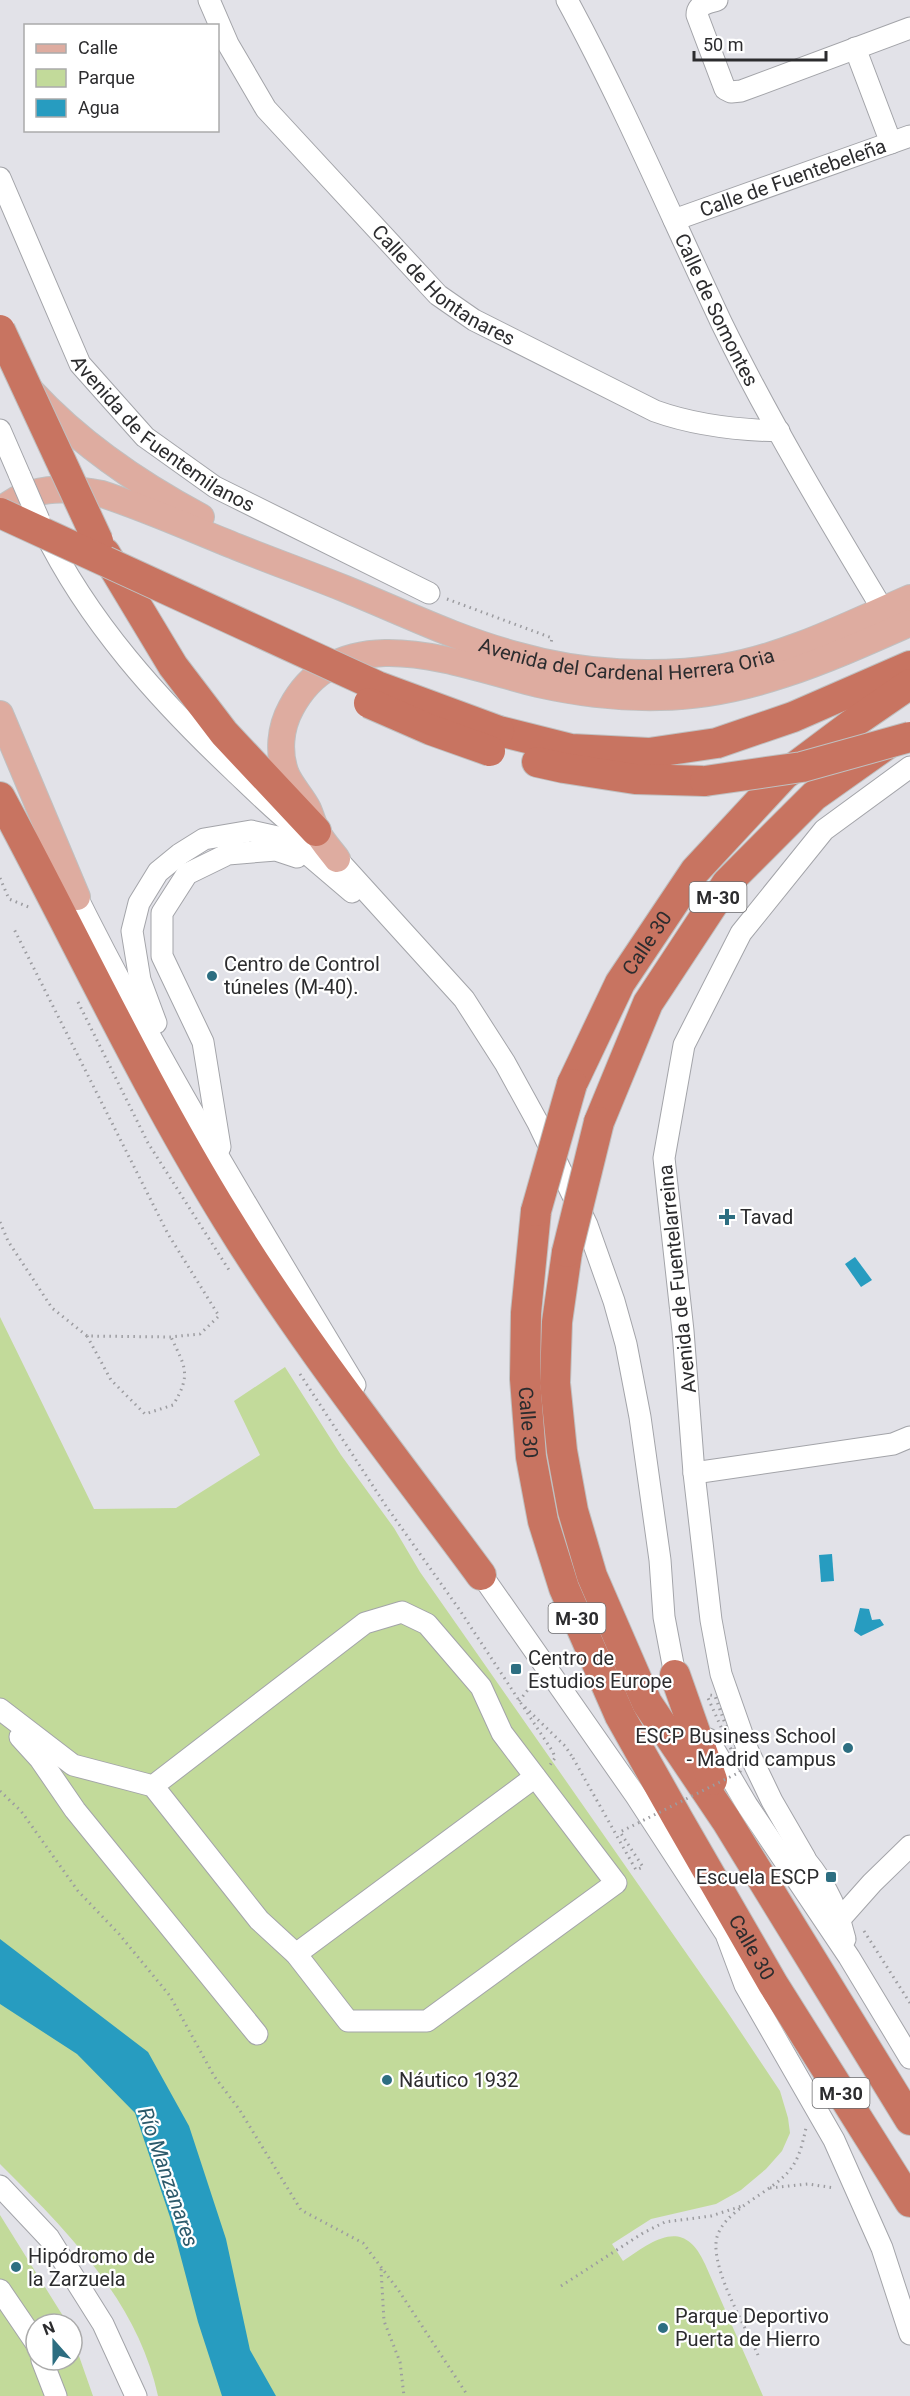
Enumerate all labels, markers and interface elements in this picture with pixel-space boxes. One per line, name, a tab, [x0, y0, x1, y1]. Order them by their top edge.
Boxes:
legend	[24, 24, 219, 132]
scale bar	[694, 24, 826, 62]
text: 50 m	[703, 34, 743, 55]
text: Calle	[78, 37, 118, 58]
text: Parque	[78, 67, 135, 88]
text: Agua	[78, 97, 120, 118]
street label: Calle de Fuentebeleña	[696, 134, 889, 222]
street label: Calle de Hontanares	[367, 220, 519, 351]
street label: Calle de Somontes	[670, 230, 764, 390]
street label: Avenida de Fuentemilanos	[66, 352, 259, 517]
street label: Avenida del Cardenal Herrera Oria	[476, 632, 777, 685]
road number: M-30	[690, 882, 746, 912]
street label: Calle 30	[617, 906, 677, 979]
place label: Centro de Control túneles (M-40).	[224, 952, 380, 999]
marker: Centro de Control túneles (M-40).	[205, 969, 219, 983]
street label: Avenida de Fuentelarreina	[653, 1163, 701, 1395]
place label: Tavad	[740, 1205, 793, 1229]
marker: Tavad	[718, 1208, 736, 1226]
street label: Calle 30	[514, 1386, 543, 1459]
road number: M-30	[548, 1603, 606, 1633]
place label: Centro de Estudios Europe	[528, 1646, 672, 1693]
marker: Centro de Estudios Europe	[509, 1662, 523, 1676]
place label: ESCP Business School - Madrid campus	[635, 1724, 836, 1771]
marker: ESCP Business School - Madrid campus	[841, 1741, 855, 1755]
place label: Escuela ESCP	[696, 1865, 819, 1889]
marker: Escuela ESCP	[824, 1870, 838, 1884]
street label: Calle 30	[724, 1910, 780, 1984]
place label: Náutico 1932	[399, 2068, 518, 2092]
marker: Náutico 1932	[380, 2073, 394, 2087]
road number: M-30	[812, 2078, 870, 2108]
water label: Río Manzanares	[133, 2104, 203, 2250]
place label: Hipódromo de la Zarzuela	[28, 2244, 155, 2291]
marker: Hipódromo de la Zarzuela	[9, 2260, 23, 2274]
place label: Parque Deportivo Puerta de Hierro	[675, 2304, 829, 2351]
north arrow	[24, 2312, 84, 2372]
text: N	[40, 2318, 57, 2339]
marker: Parque Deportivo Puerta de Hierro	[656, 2321, 670, 2335]

